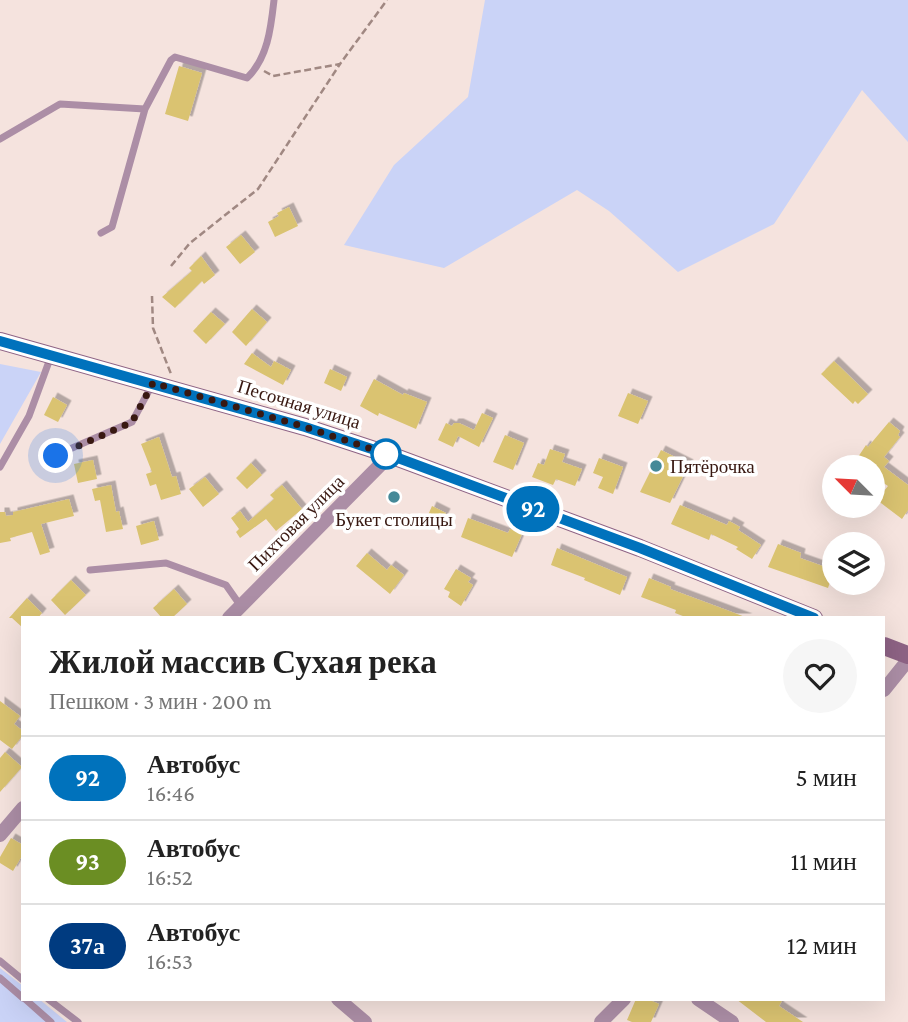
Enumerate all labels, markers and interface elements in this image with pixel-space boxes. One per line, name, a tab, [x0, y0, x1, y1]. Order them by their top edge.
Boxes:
street label: Песочная улица	[235, 375, 364, 433]
your location	[38, 438, 73, 473]
unlabelled marker	[371, 439, 401, 469]
north arrow	[822, 455, 886, 518]
map controls	[822, 455, 885, 595]
place label: Пятёрочка	[670, 456, 755, 477]
marker: Пятёрочка	[648, 458, 664, 474]
street label: Пихтовая улица	[244, 470, 349, 575]
line badge: 92	[502, 486, 564, 532]
marker: Букет столицы	[386, 489, 402, 505]
text: 92	[520, 495, 546, 522]
place label: Букет столицы	[335, 509, 453, 530]
button: layers	[822, 532, 885, 595]
button: heart	[783, 639, 857, 713]
text: Жилой массив Сухая река	[49, 643, 437, 680]
text: Пешком · 3 мин · 200 m	[49, 688, 272, 714]
text: Автобус	[147, 750, 240, 779]
text: 5 мин	[796, 763, 857, 792]
text: 92	[75, 764, 100, 791]
text: 16:46	[147, 780, 195, 806]
text: Автобус	[147, 834, 240, 863]
text: 11 мин	[791, 847, 857, 876]
text: 93	[75, 848, 100, 875]
text: 16:52	[147, 864, 193, 890]
text: Автобус	[147, 918, 240, 947]
text: 12 мин	[787, 931, 857, 960]
text: 37а	[70, 932, 105, 959]
text: 16:53	[147, 948, 193, 974]

